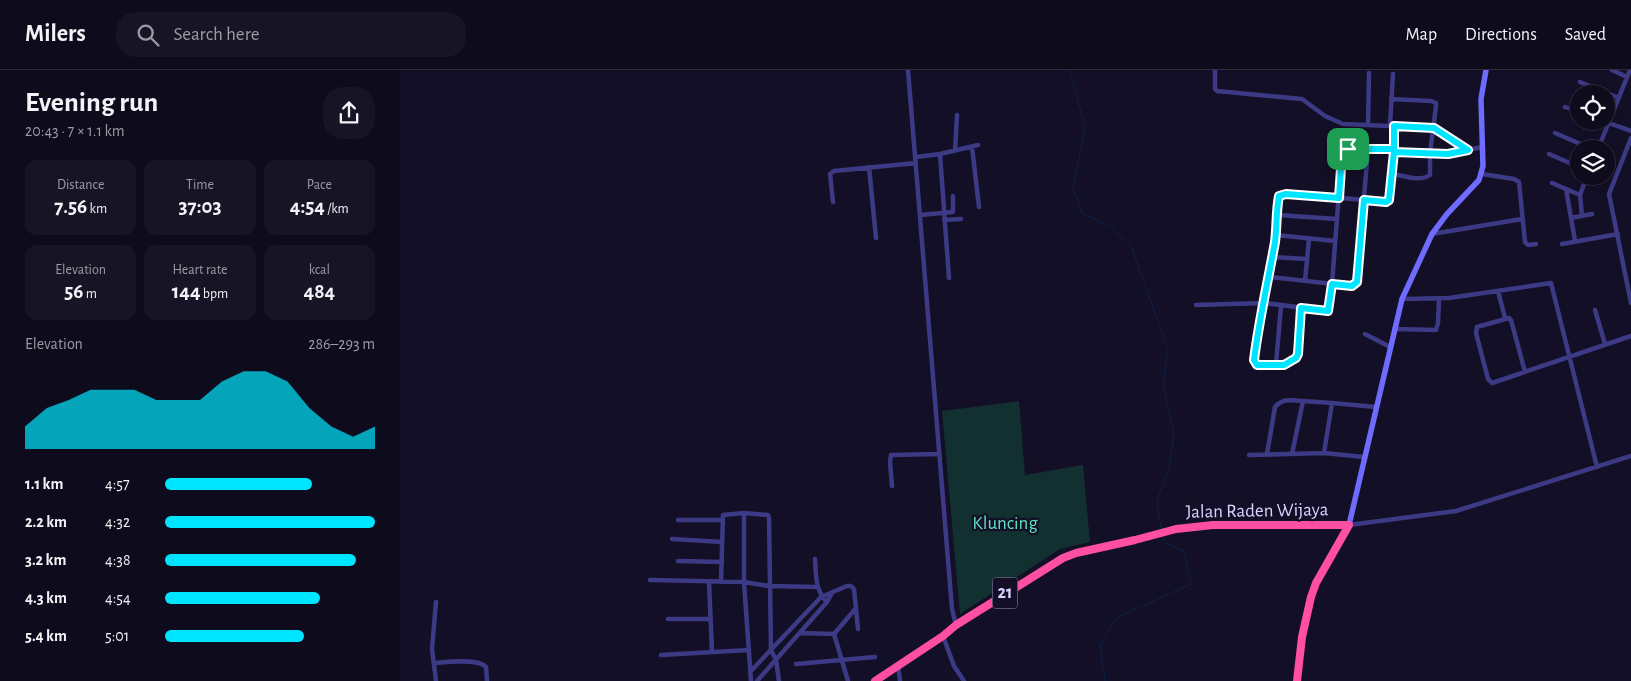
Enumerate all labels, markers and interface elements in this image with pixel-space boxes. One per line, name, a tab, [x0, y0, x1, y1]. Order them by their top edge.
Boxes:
search box	[116, 12, 466, 57]
icon: search	[134, 21, 162, 49]
text: Milers	[25, 22, 86, 46]
text: Search here	[174, 25, 260, 44]
text: Map	[1406, 26, 1437, 44]
text: Directions	[1465, 26, 1537, 44]
text: Saved	[1565, 26, 1606, 44]
map controls	[1570, 85, 1615, 185]
button: locate	[1570, 85, 1615, 130]
button: share	[323, 87, 375, 139]
text: Evening run	[25, 89, 158, 117]
text: 20:43 · 7 × 1.1 km	[25, 123, 125, 139]
pin	[1327, 128, 1369, 170]
icon: arrive	[1334, 135, 1362, 163]
button: layers	[1570, 140, 1615, 185]
text: Distance	[57, 178, 104, 192]
text: Time	[186, 178, 214, 192]
text: Pace	[307, 178, 332, 192]
text: 7.56	[54, 196, 87, 217]
text: 37:03	[179, 196, 221, 217]
text: 4:54	[290, 196, 325, 217]
text: km	[87, 202, 107, 216]
text: /km	[325, 202, 349, 216]
text: Elevation	[55, 263, 106, 277]
text: Heart rate	[173, 263, 227, 277]
text: kcal	[309, 263, 330, 277]
text: 56	[64, 281, 84, 302]
text: 144	[172, 281, 200, 302]
text: 484	[304, 281, 335, 302]
text: m	[84, 287, 97, 301]
text: bpm	[200, 287, 228, 301]
text: Elevation	[25, 336, 83, 352]
text: 286–293 m	[308, 336, 375, 352]
text: 1.1 km	[25, 476, 63, 492]
text: 4:57	[105, 476, 130, 492]
street label: Jalan Raden Wijaya	[1185, 500, 1329, 522]
text: 2.2 km	[25, 514, 67, 530]
text: 4:32	[105, 514, 130, 530]
park label: Kluncing	[972, 514, 1038, 533]
text: 3.2 km	[25, 552, 66, 568]
text: 4:38	[105, 552, 131, 568]
road number: 21	[992, 578, 1018, 608]
text: 4.3 km	[25, 590, 67, 606]
text: 4:54	[105, 590, 131, 606]
text: 5.4 km	[25, 628, 67, 644]
text: 5:01	[105, 628, 129, 644]

